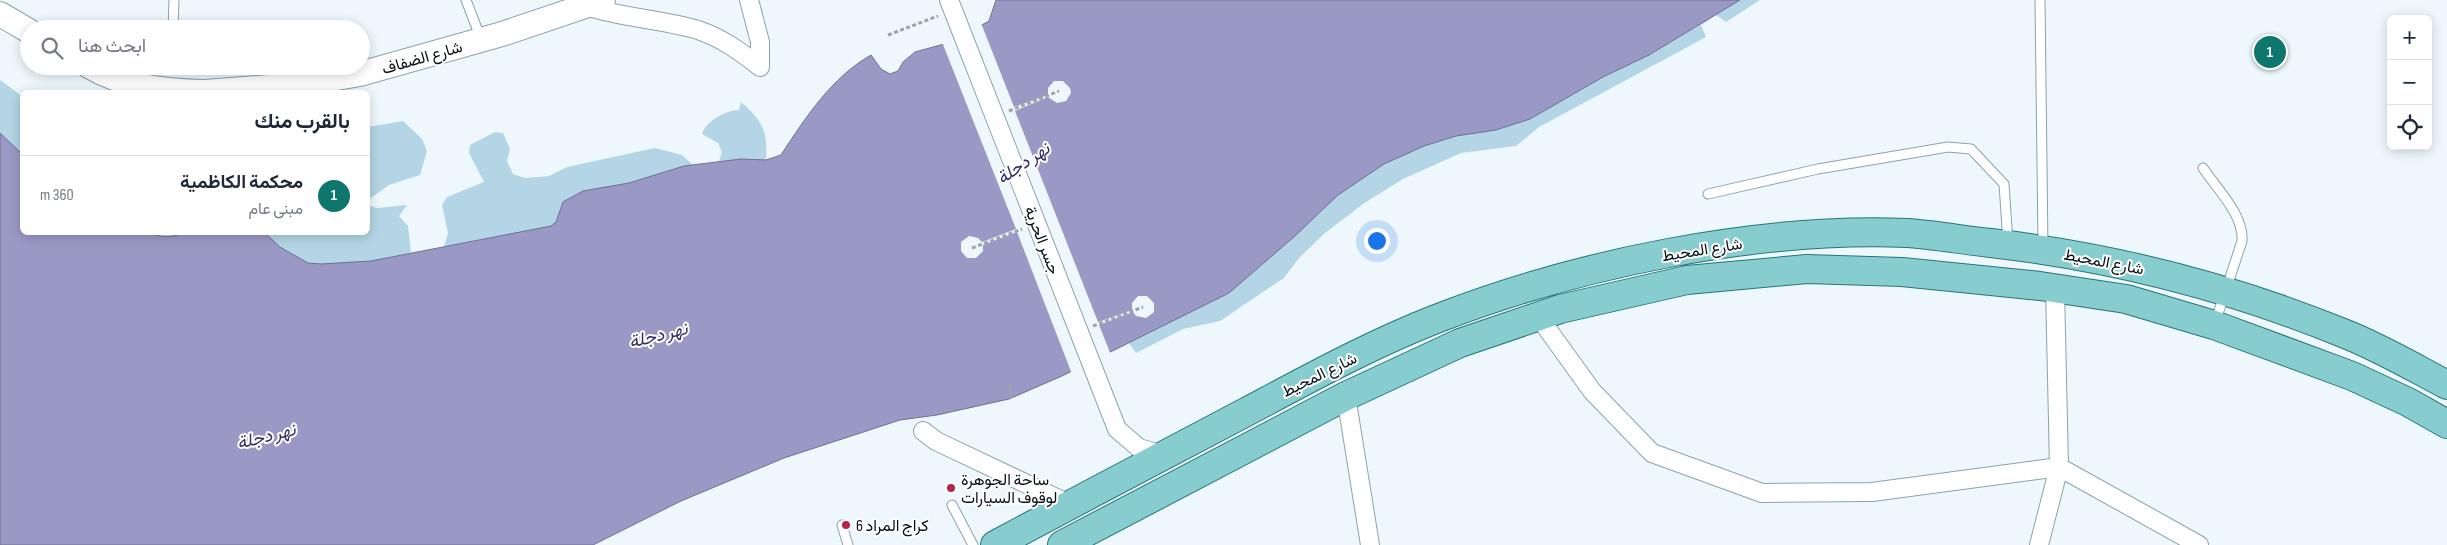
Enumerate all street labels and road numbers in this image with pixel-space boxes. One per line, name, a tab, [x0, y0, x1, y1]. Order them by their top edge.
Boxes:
street label: شارع الضفاف	[380, 38, 465, 80]
street label: جسر الحرية	[1020, 204, 1063, 278]
street label: شارع المحيط	[1661, 235, 1744, 267]
street label: شارع المحيط	[2062, 245, 2145, 281]
street label: شارع المحيط	[1279, 349, 1361, 403]

